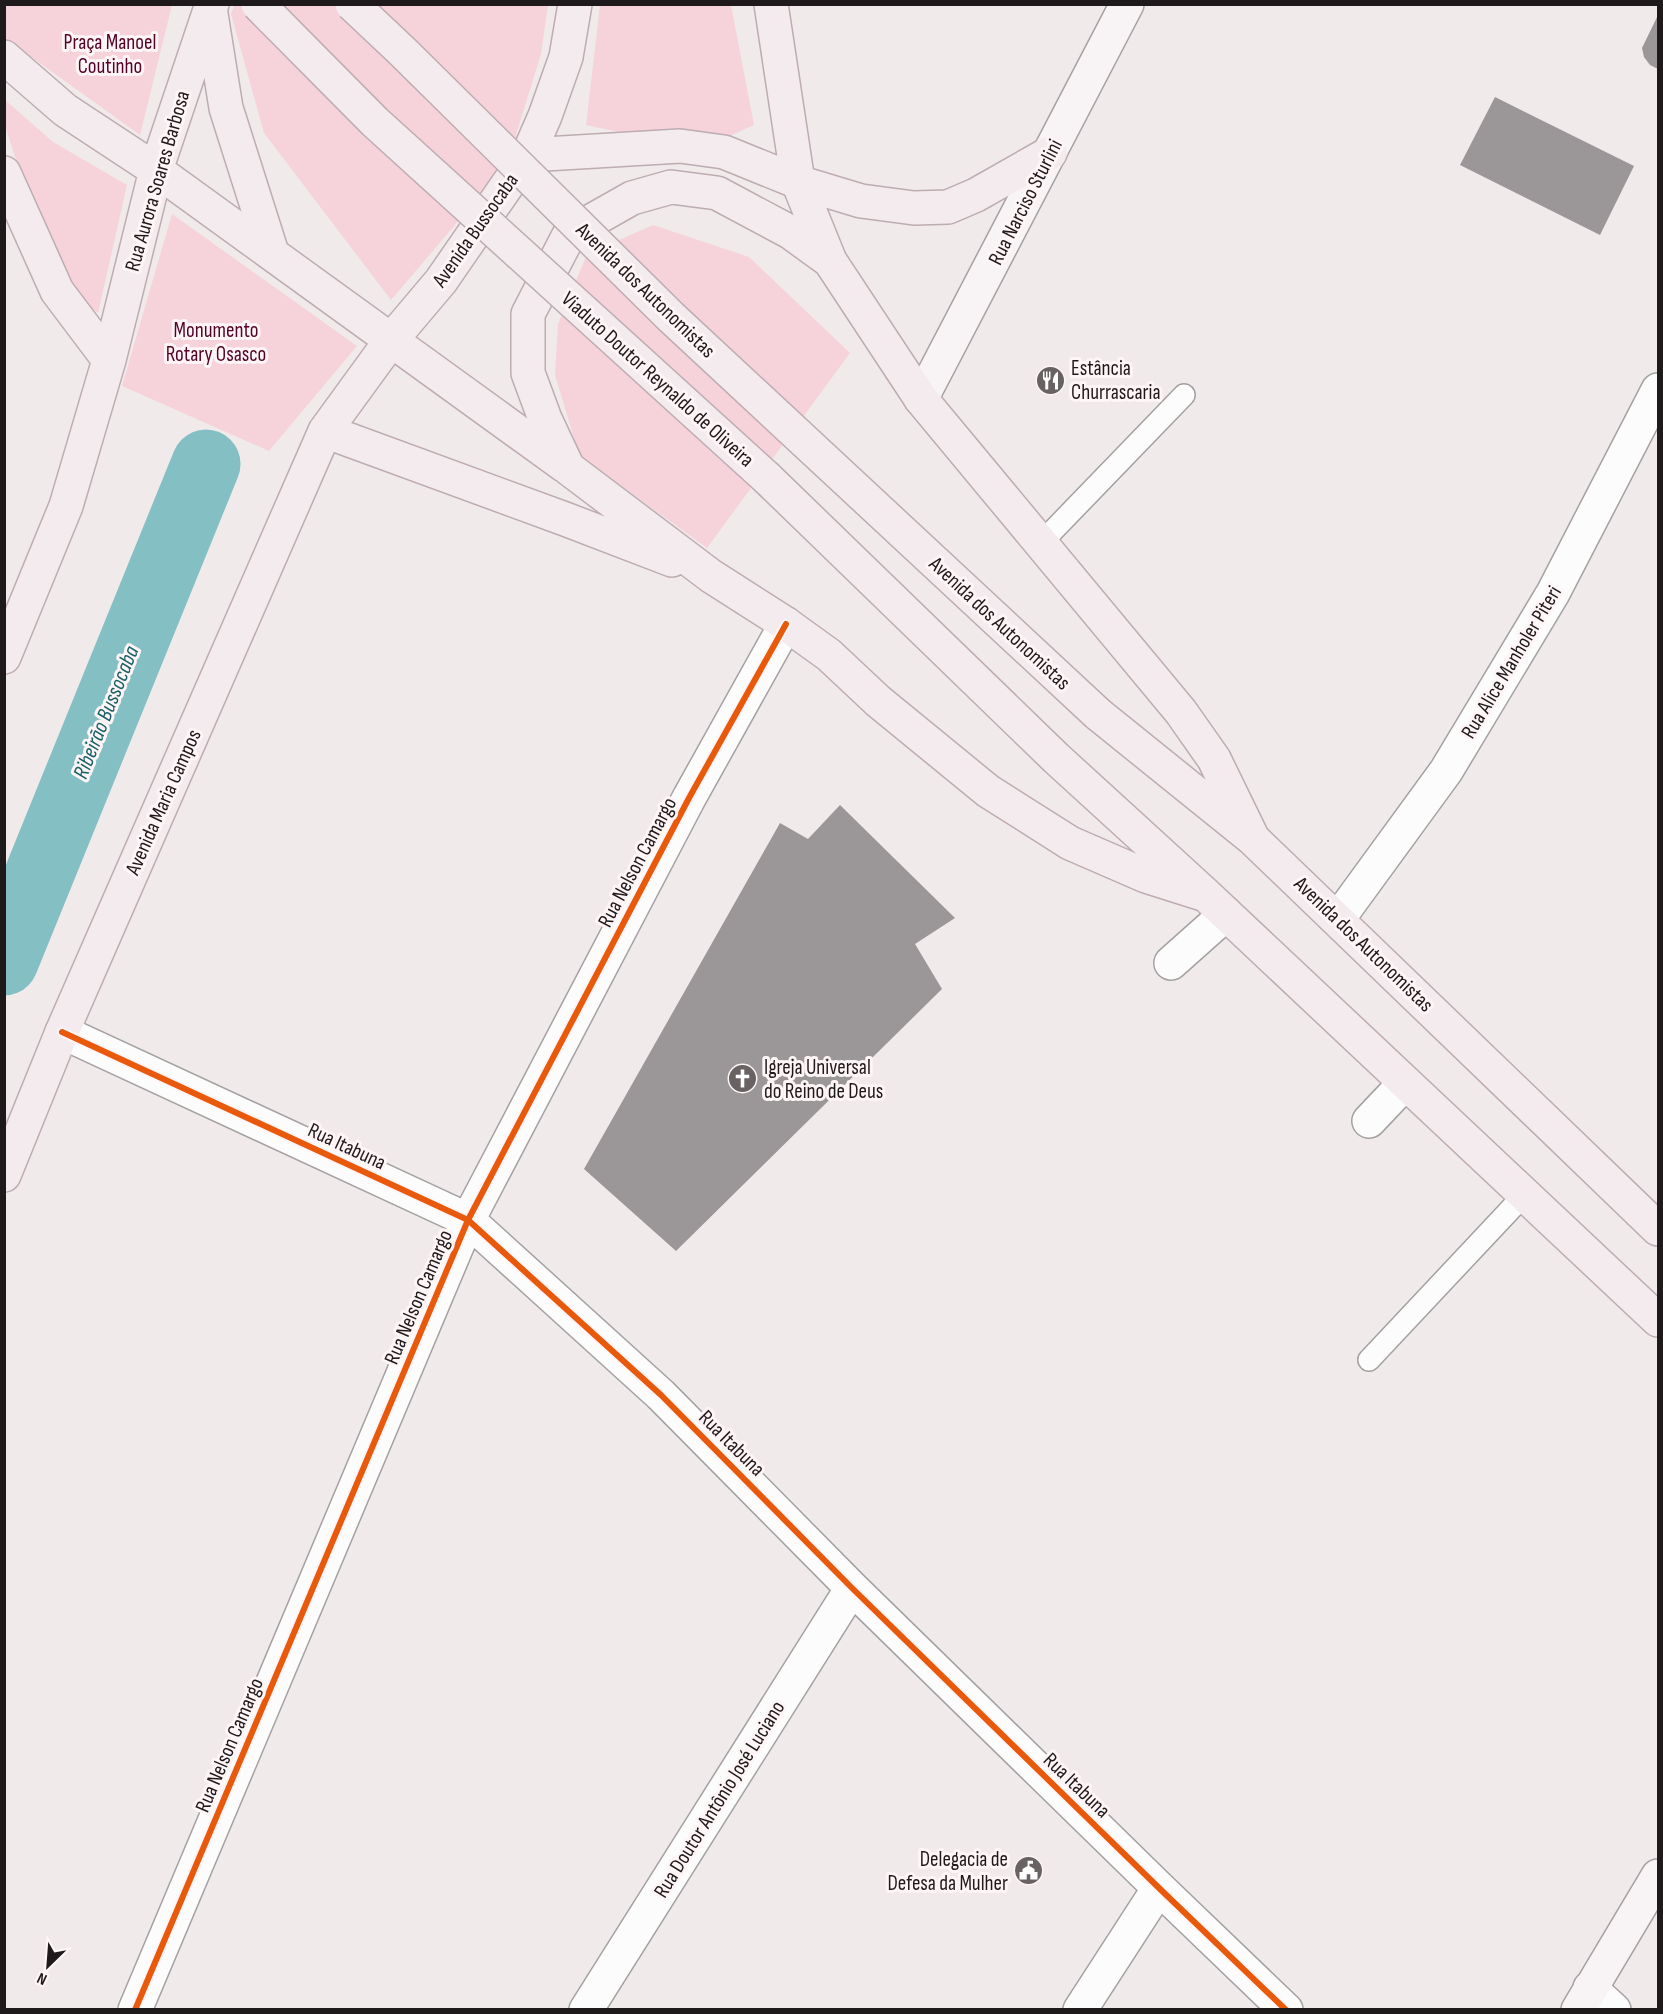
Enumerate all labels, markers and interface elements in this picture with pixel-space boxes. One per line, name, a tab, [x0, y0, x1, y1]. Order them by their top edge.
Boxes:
park label: Praça Manoel Coutinho	[64, 30, 156, 79]
street label: Rua Aurora Soares Barbosa	[120, 88, 195, 274]
street label: Rua Narciso Sturlini	[983, 135, 1068, 269]
street label: Avenida Bussocaba	[426, 169, 524, 293]
street label: Avenida dos Autonomistas	[570, 217, 720, 363]
street label: Viaduto Doutor Reynaldo de Oliveira	[556, 286, 759, 472]
park label: Monumento Rotary Osasco	[166, 318, 266, 367]
place label: Estância Churrascaria	[1071, 356, 1161, 405]
restaurant icon: Estância Churrascaria	[1034, 364, 1066, 396]
street label: Avenida dos Autonomistas	[923, 551, 1075, 695]
street label: Rua Alice Manholer Piteri	[1456, 581, 1567, 743]
water label: Ribeirão Bussocaba	[67, 642, 145, 783]
street label: Avenida Maria Campos	[120, 726, 207, 880]
street label: Rua Nelson Camargo	[593, 793, 682, 931]
street label: Avenida dos Autonomistas	[1288, 871, 1438, 1017]
place label: Igreja Universal do Reino de Deus	[764, 1055, 883, 1104]
church icon: Igreja Universal do Reino de Deus	[727, 1063, 759, 1095]
street label: Rua Itabuna	[304, 1118, 390, 1175]
street label: Rua Nelson Camargo	[379, 1226, 458, 1368]
street label: Rua Itabuna	[693, 1405, 770, 1482]
street label: Rua Nelson Camargo	[190, 1674, 269, 1816]
street label: Rua Doutor Antônio José Luciano	[649, 1696, 790, 1902]
street label: Rua Itabuna	[1038, 1748, 1115, 1823]
place label: Delegacia de Defesa da Mulher	[888, 1847, 1008, 1896]
public building icon: Delegacia de Defesa da Mulher	[1013, 1855, 1045, 1887]
north arrow	[18, 1936, 78, 1996]
text: N	[34, 1968, 50, 1989]

